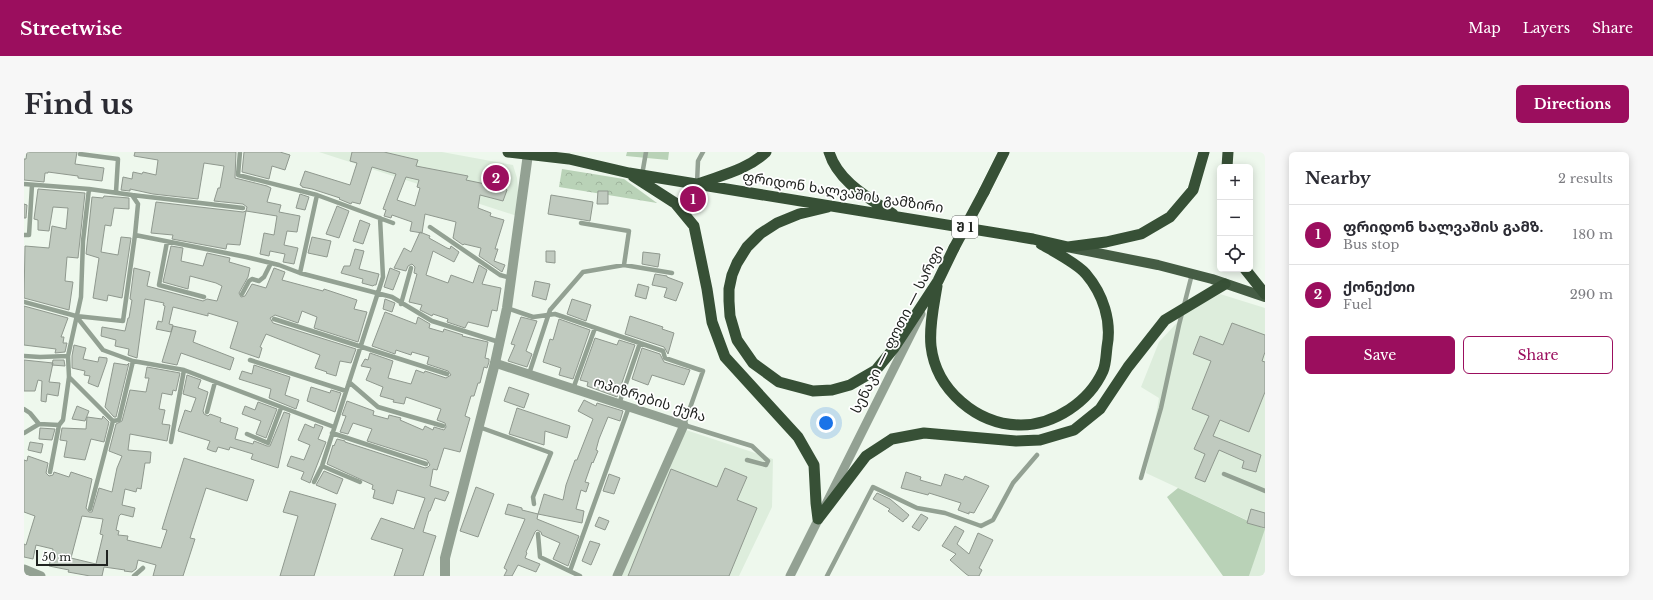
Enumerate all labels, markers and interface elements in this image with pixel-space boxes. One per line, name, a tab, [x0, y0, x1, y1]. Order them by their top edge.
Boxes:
text: Streetwise	[20, 17, 122, 40]
text: Map	[1468, 19, 1501, 37]
text: Layers	[1523, 19, 1570, 37]
text: Share	[1592, 19, 1633, 37]
button: Directions	[1516, 85, 1629, 123]
text: Find us	[24, 87, 134, 122]
pin: 2	[483, 163, 509, 193]
map controls	[1217, 164, 1253, 272]
button: +	[1217, 164, 1253, 200]
street label: ფრიდონ ხალვაშის გამზირი	[741, 167, 945, 217]
text: Nearby	[1305, 168, 1371, 189]
text: 2 results	[1558, 170, 1613, 187]
pin: 1	[680, 184, 706, 214]
button: −	[1217, 200, 1253, 236]
road number: შ 1	[952, 216, 978, 238]
text: ფრიდონ ხალვაშის გამზ.	[1343, 217, 1543, 236]
text: 1	[1315, 226, 1321, 243]
text: 180 m	[1572, 226, 1613, 243]
button: locate	[1217, 236, 1253, 272]
text: Bus stop	[1343, 236, 1399, 253]
street label: სენაკი — ფოთი — სარფი	[847, 242, 947, 416]
text: ქონექთი	[1343, 277, 1415, 296]
text: 2	[1314, 286, 1322, 303]
text: 290 m	[1570, 286, 1613, 303]
text: Fuel	[1343, 296, 1372, 313]
button: Save	[1305, 336, 1455, 374]
button: Share	[1463, 336, 1613, 374]
street label: ოპიზრების ქუჩა	[592, 372, 708, 426]
your location	[816, 413, 836, 433]
scale bar	[36, 548, 108, 567]
text: 50 m	[42, 550, 71, 564]

